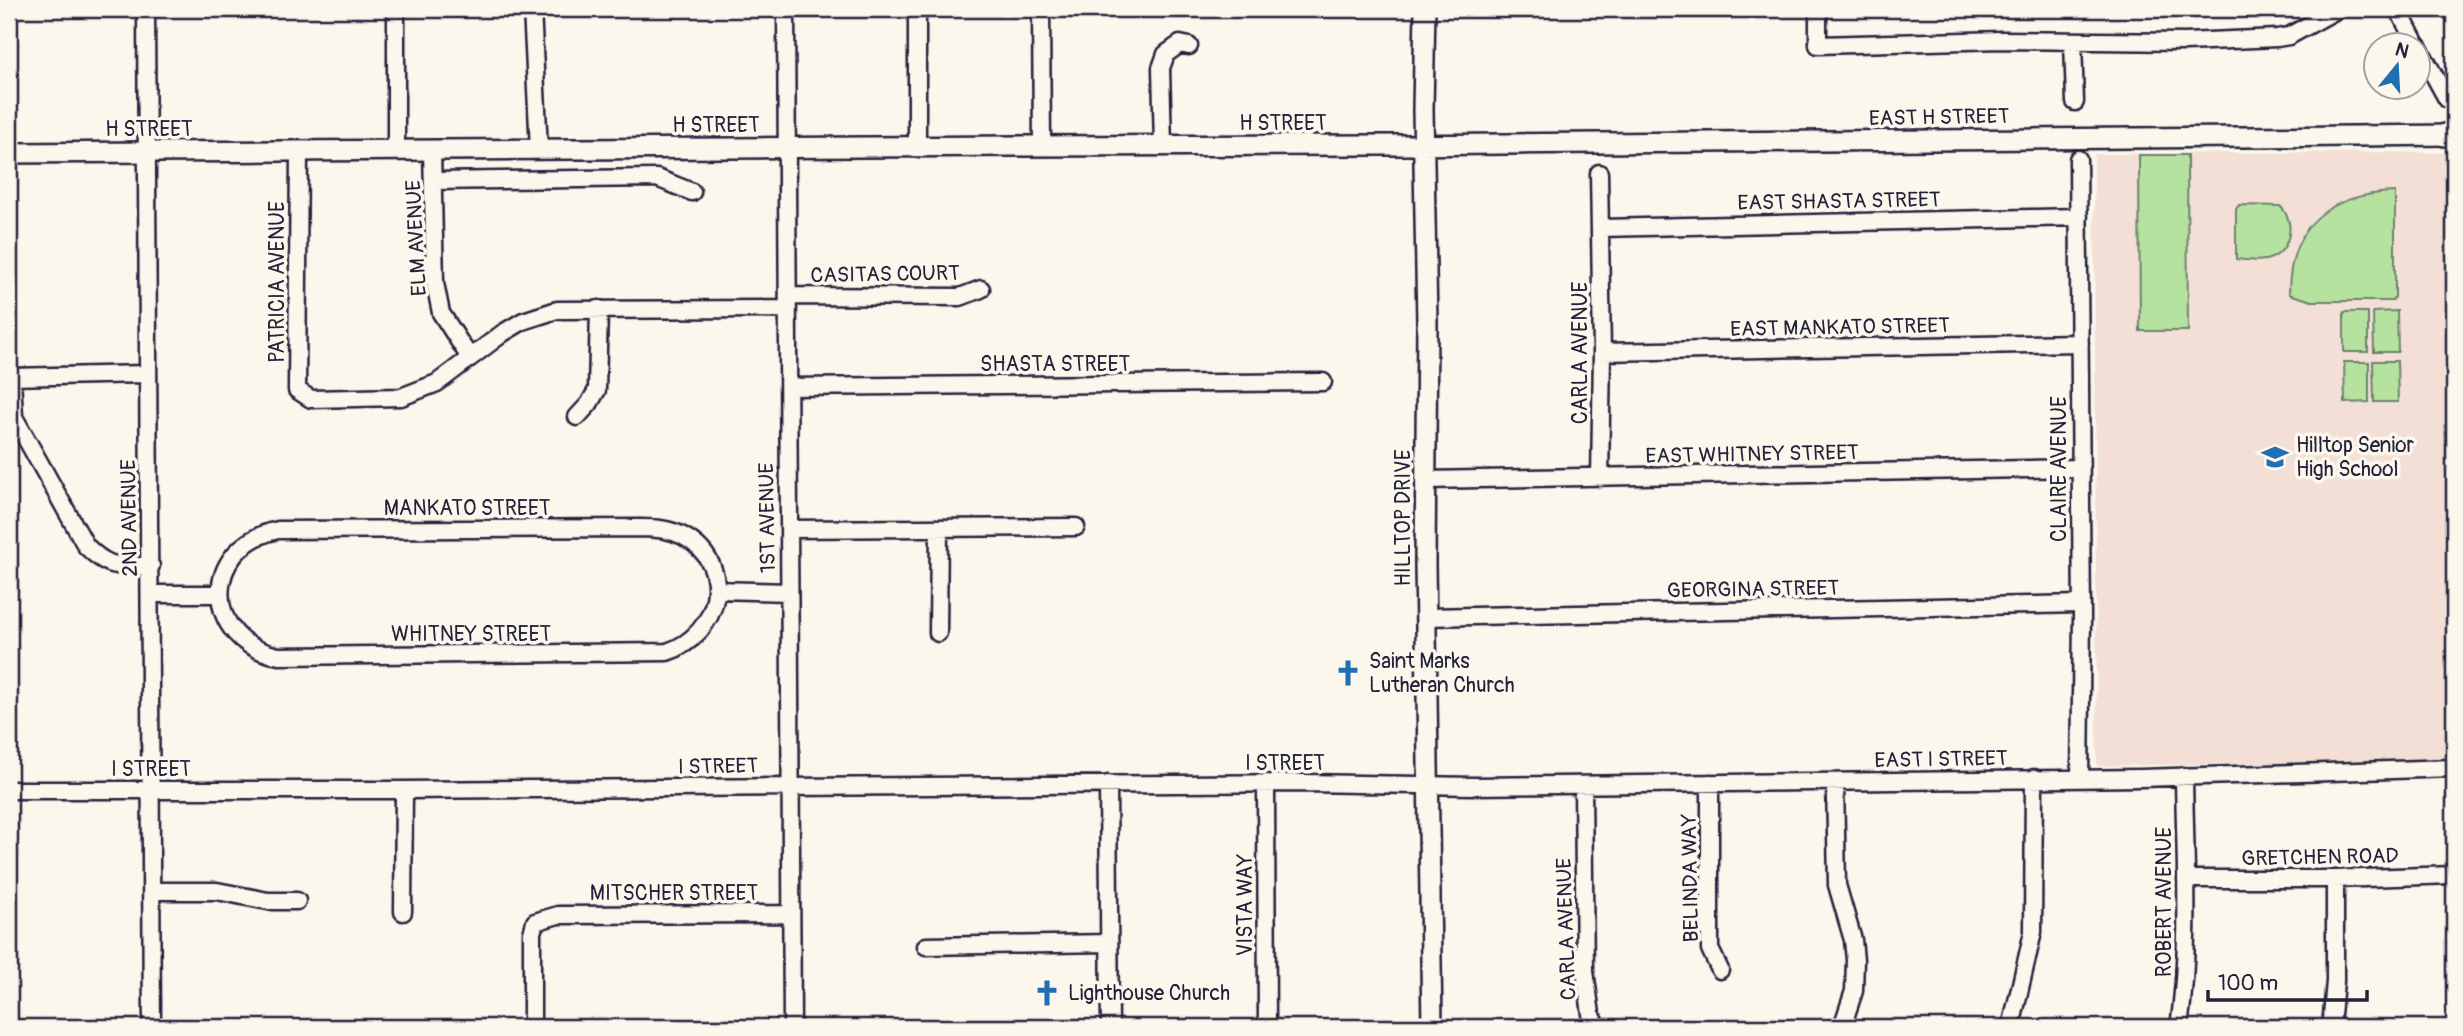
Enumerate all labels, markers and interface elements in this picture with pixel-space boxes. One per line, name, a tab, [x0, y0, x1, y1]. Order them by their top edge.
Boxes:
north arrow	[2362, 32, 2432, 102]
text: N	[2392, 37, 2412, 64]
street label: EAST H STREET	[1869, 103, 2010, 132]
street label: H STREET	[1239, 110, 1327, 137]
street label: H STREET	[672, 112, 760, 139]
street label: H STREET	[105, 116, 193, 143]
street label: ELM AVENUE	[400, 179, 433, 297]
street label: EAST SHASTA STREET	[1737, 186, 1941, 217]
street label: PATRICIA AVENUE	[264, 201, 291, 363]
street label: CASITAS COURT	[810, 260, 960, 289]
street label: CARLA AVENUE	[1567, 282, 1594, 424]
street label: EAST MANKATO STREET	[1730, 312, 1950, 343]
street label: SHASTA STREET	[980, 351, 1130, 378]
street label: CLAIRE AVENUE	[2046, 396, 2073, 542]
place label: Hilltop Senior High School	[2296, 432, 2415, 483]
street label: EAST WHITNEY STREET	[1645, 439, 1859, 470]
school or university icon: Hilltop Senior High School	[2260, 442, 2290, 472]
street label: HILLTOP DRIVE	[1390, 449, 1417, 587]
street label: 2ND AVENUE	[115, 459, 144, 577]
street label: 1ST AVENUE	[753, 462, 782, 573]
street label: MANKATO STREET	[384, 495, 551, 522]
street label: GEORGINA STREET	[1667, 574, 1840, 604]
street label: WHITNEY STREET	[391, 621, 551, 648]
place label: Saint Marks Lutheran Church	[1369, 648, 1515, 699]
church icon: Saint Marks Lutheran Church	[1333, 658, 1363, 688]
street label: EAST I STREET	[1874, 745, 2008, 774]
street label: I STREET	[1245, 750, 1325, 777]
street label: I STREET	[678, 752, 759, 781]
street label: I STREET	[111, 756, 191, 783]
street label: BELINDA WAY	[1676, 813, 1705, 943]
street label: ROBERT AVENUE	[2151, 827, 2178, 977]
street label: GRETCHEN ROAD	[2241, 843, 2399, 872]
street label: VISTA WAY	[1232, 854, 1259, 956]
street label: CARLA AVENUE	[1551, 857, 1582, 1001]
street label: MITSCHER STREET	[590, 880, 759, 907]
scale bar	[2208, 959, 2367, 1003]
text: 100 m	[2218, 970, 2278, 997]
church icon: Lighthouse Church	[1032, 978, 1062, 1008]
place label: Lighthouse Church	[1068, 980, 1230, 1007]

